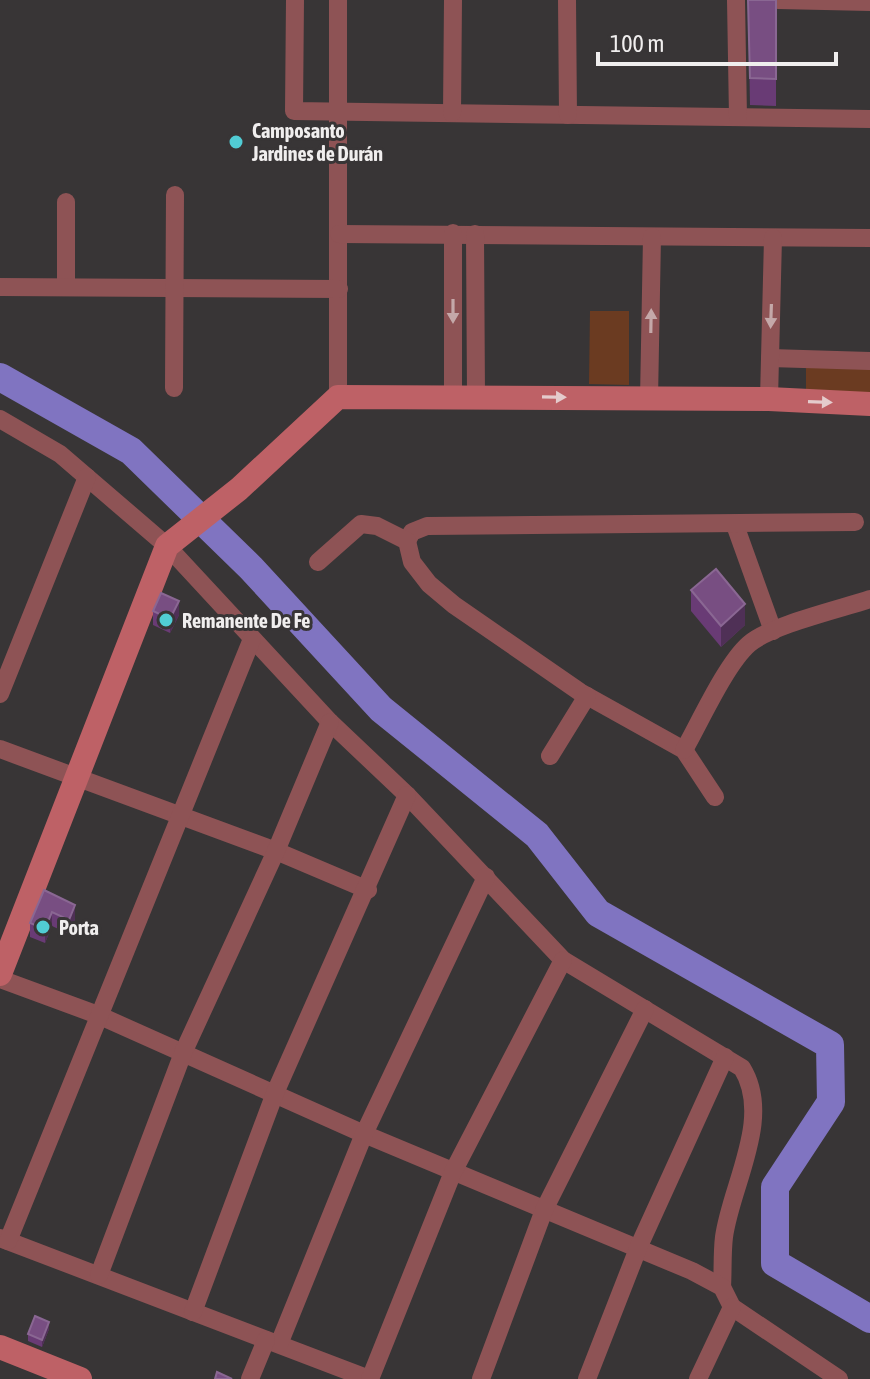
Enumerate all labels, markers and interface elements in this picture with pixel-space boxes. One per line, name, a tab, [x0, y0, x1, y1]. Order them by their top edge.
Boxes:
scale bar	[598, 16, 836, 66]
text: 100 m	[610, 30, 664, 57]
place label: Camposanto Jardines de Durán	[251, 119, 383, 165]
marker: Camposanto Jardines de Durán	[227, 133, 245, 151]
one-way arrow	[447, 299, 459, 324]
one-way arrow	[765, 304, 777, 329]
one-way arrow	[644, 308, 657, 333]
one-way arrow	[542, 391, 567, 404]
one-way arrow	[808, 395, 833, 408]
place label: Remanente De Fe	[182, 609, 310, 632]
marker: Remanente De Fe	[157, 611, 175, 629]
place label: Porta	[59, 916, 99, 939]
marker: Porta	[34, 918, 52, 936]

